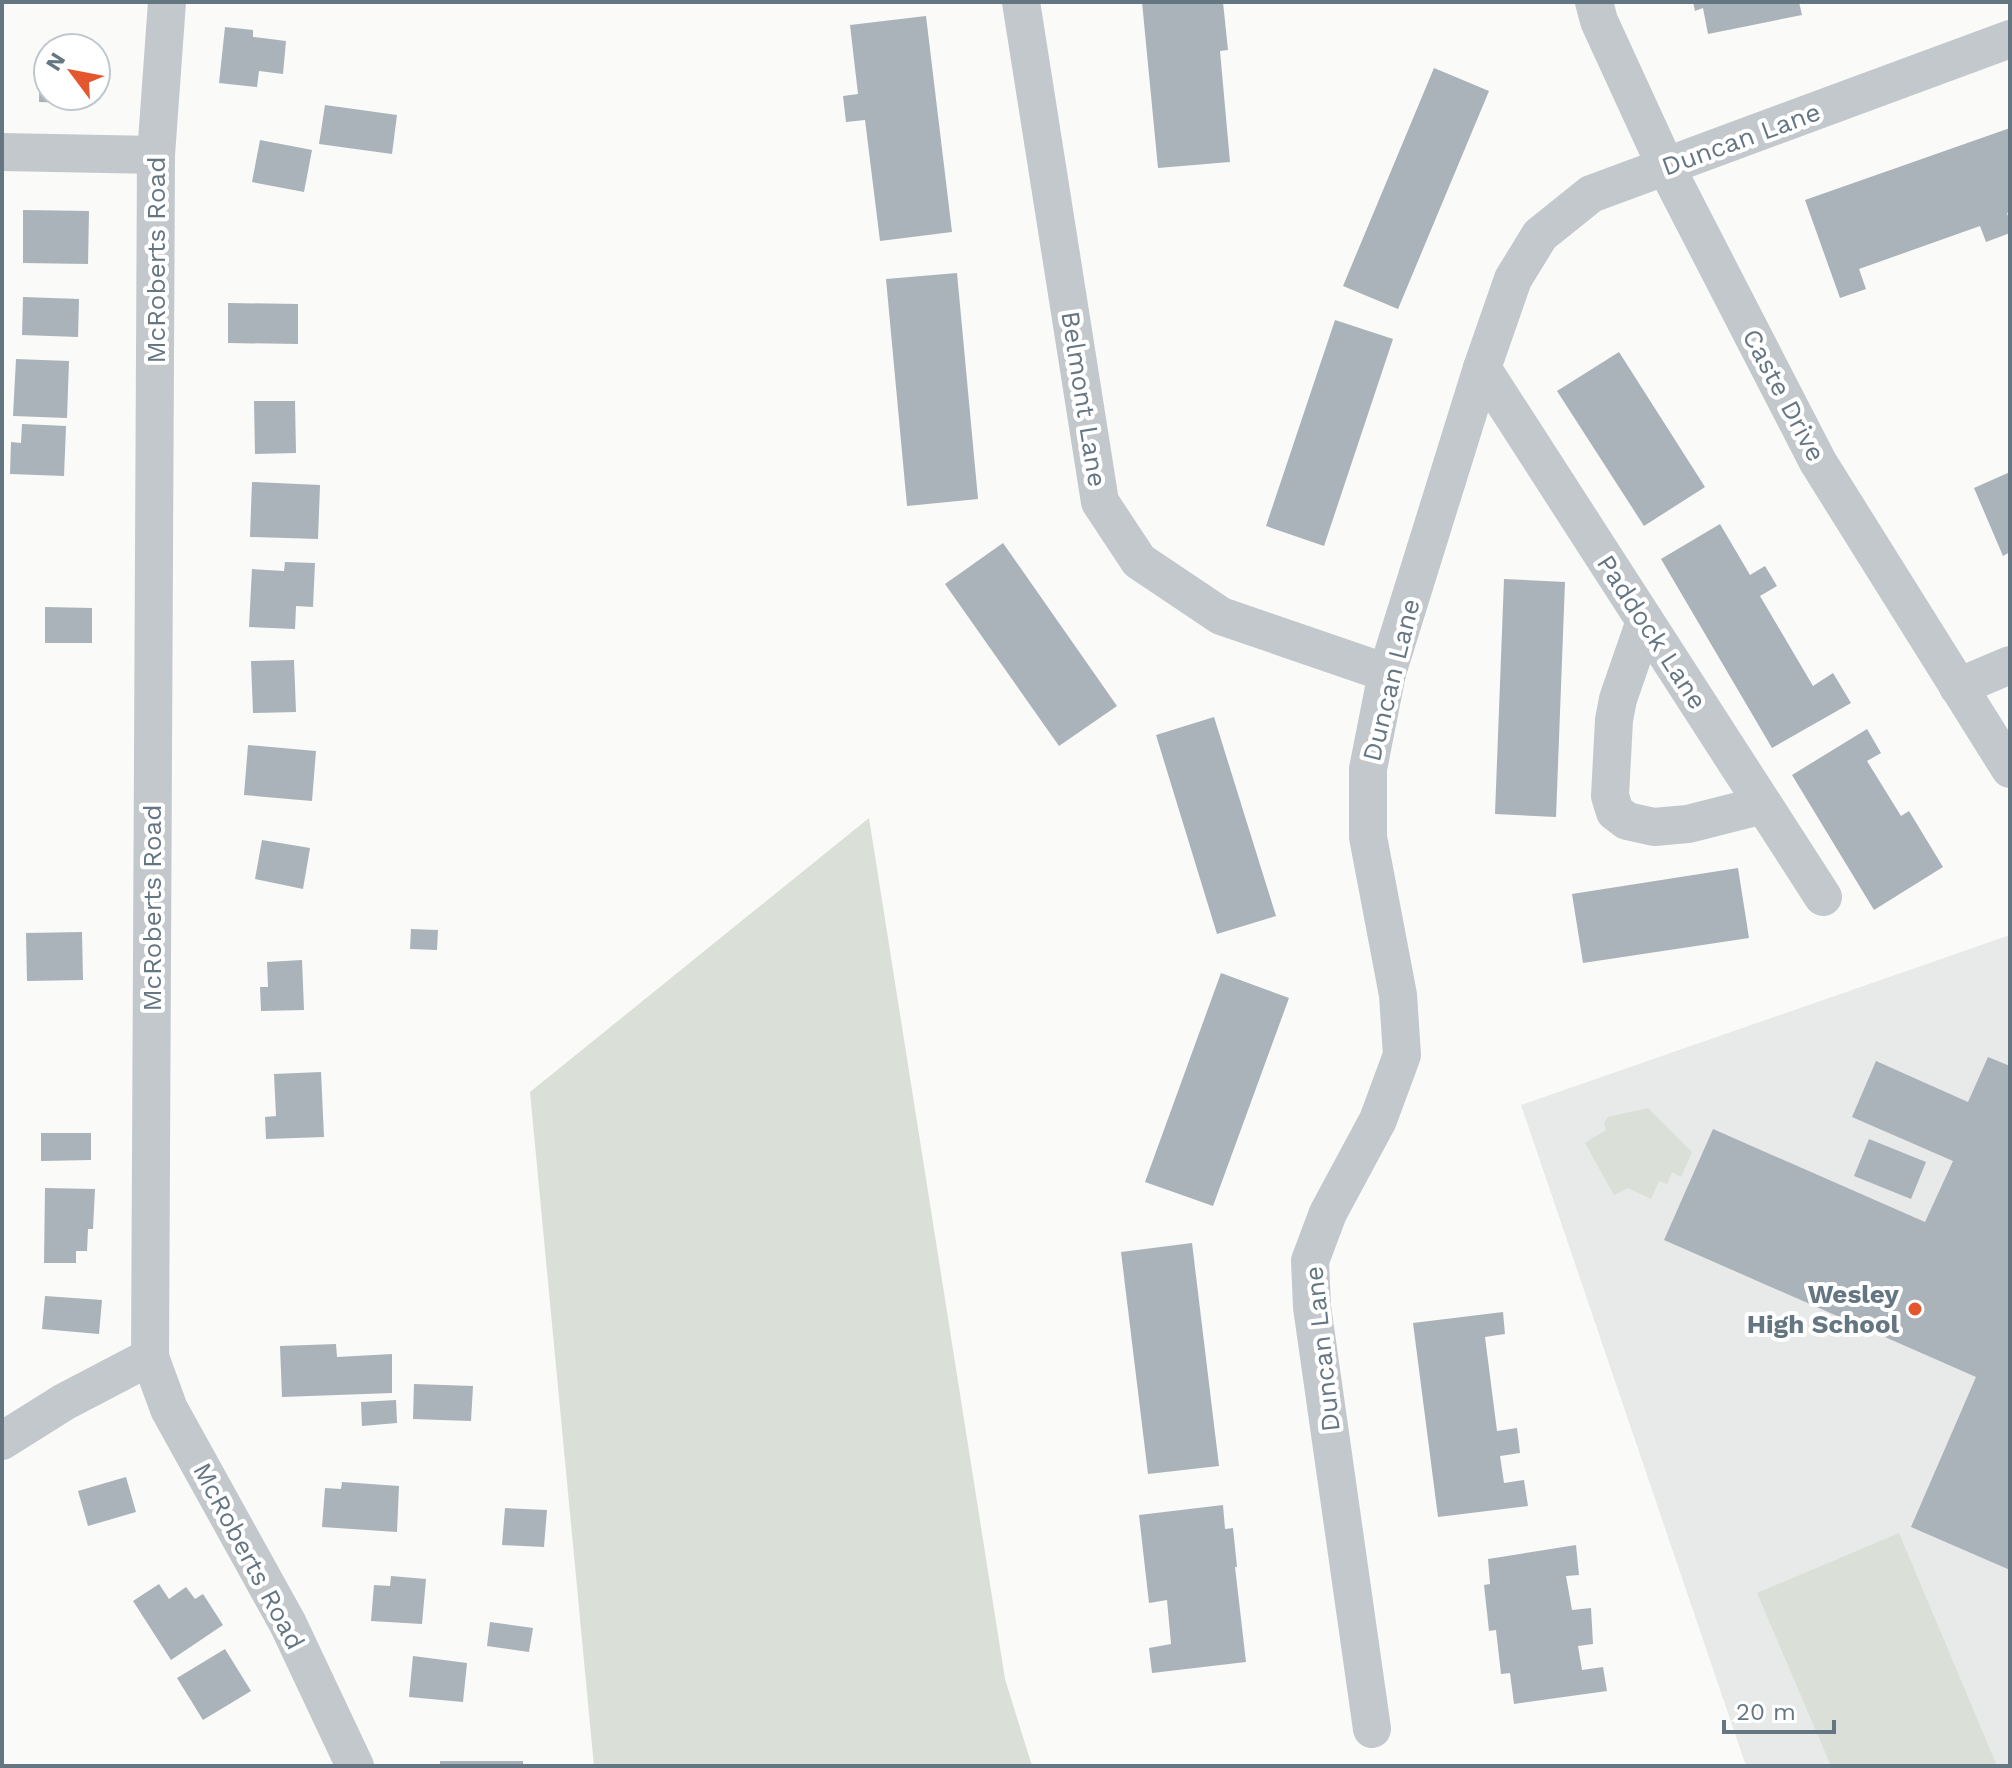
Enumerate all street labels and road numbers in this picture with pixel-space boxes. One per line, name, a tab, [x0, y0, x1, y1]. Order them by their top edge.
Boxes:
street label: Duncan Lane	[1658, 96, 1824, 182]
street label: McRoberts Road	[141, 156, 171, 364]
street label: Belmont Lane	[1055, 309, 1113, 489]
street label: Caste Drive	[1737, 324, 1831, 466]
street label: Paddock Lane	[1591, 549, 1713, 715]
street label: Duncan Lane	[1356, 596, 1426, 764]
street label: McRoberts Road	[137, 804, 167, 1012]
street label: Duncan Lane	[1298, 1265, 1346, 1433]
street label: McRoberts Road	[187, 1458, 311, 1654]

